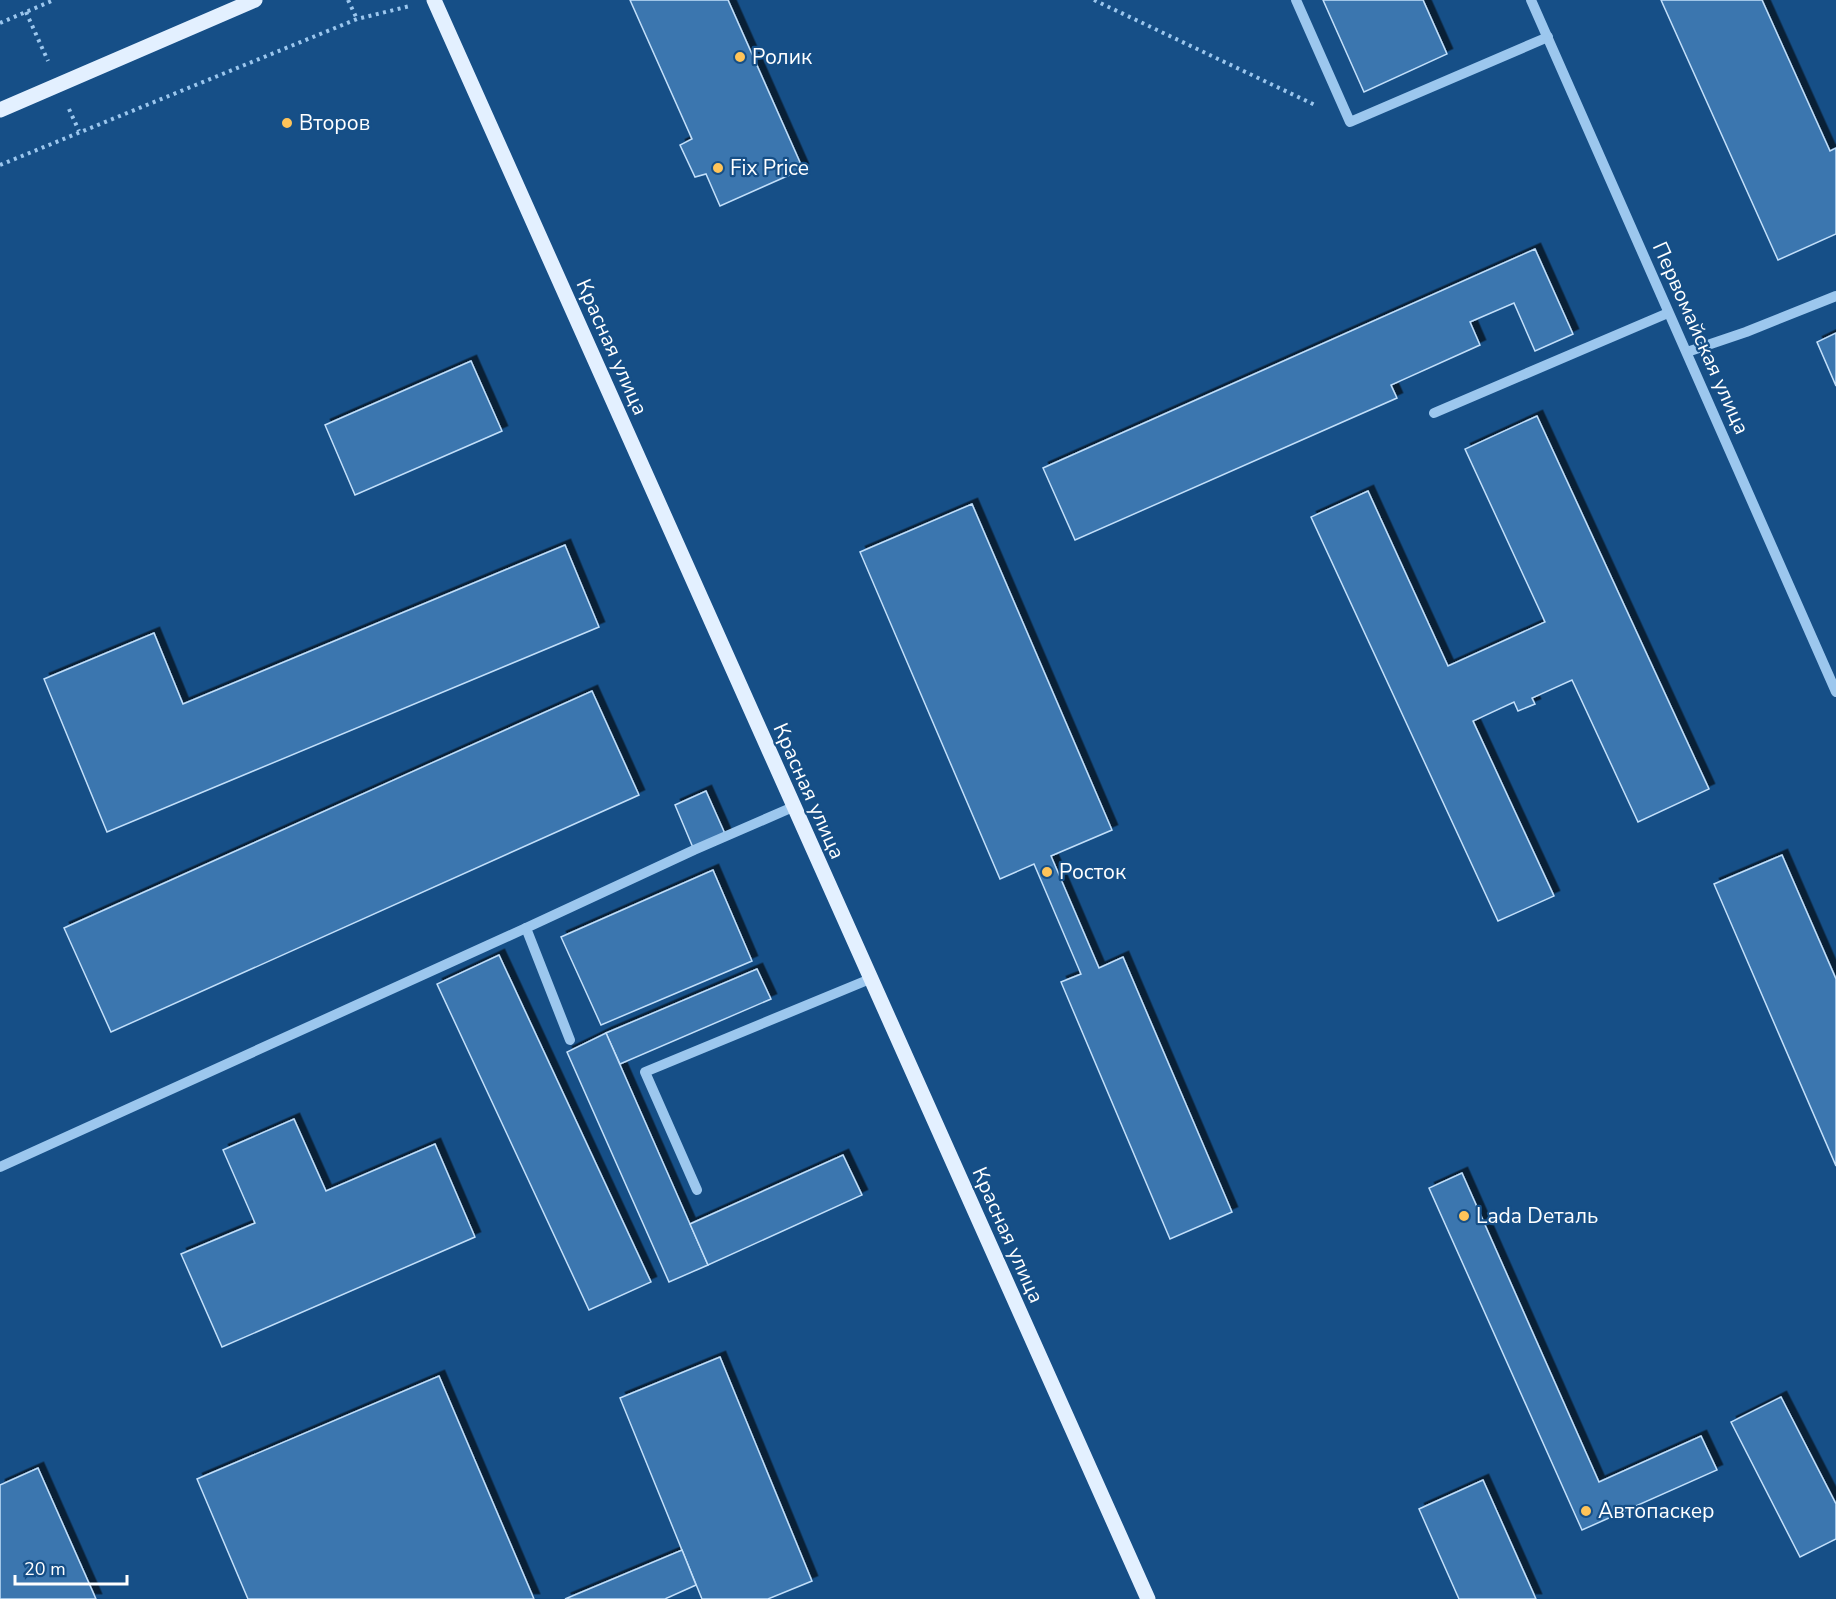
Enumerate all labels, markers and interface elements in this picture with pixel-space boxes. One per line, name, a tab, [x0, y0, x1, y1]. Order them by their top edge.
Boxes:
place label: Ролик	[752, 43, 813, 71]
marker: Ролик	[733, 50, 747, 64]
place label: Второв	[299, 109, 370, 137]
marker: Второв	[280, 116, 294, 130]
place label: Fix Price	[730, 154, 809, 182]
marker: Fix Price	[711, 161, 725, 175]
street label: Первомайская улица	[1646, 237, 1756, 439]
street label: Красная улица	[569, 275, 655, 419]
street label: Красная улица	[766, 719, 852, 863]
place label: Росток	[1059, 858, 1127, 886]
marker: Росток	[1040, 865, 1054, 879]
street label: Красная улица	[965, 1163, 1051, 1307]
place label: Lada Dеталь	[1476, 1202, 1598, 1230]
marker: Lada Dеталь	[1457, 1209, 1471, 1223]
place label: Автопаскер	[1598, 1497, 1715, 1525]
marker: Автопаскер	[1579, 1504, 1593, 1518]
scale bar	[15, 1548, 128, 1586]
text: 20 m	[24, 1557, 66, 1581]

